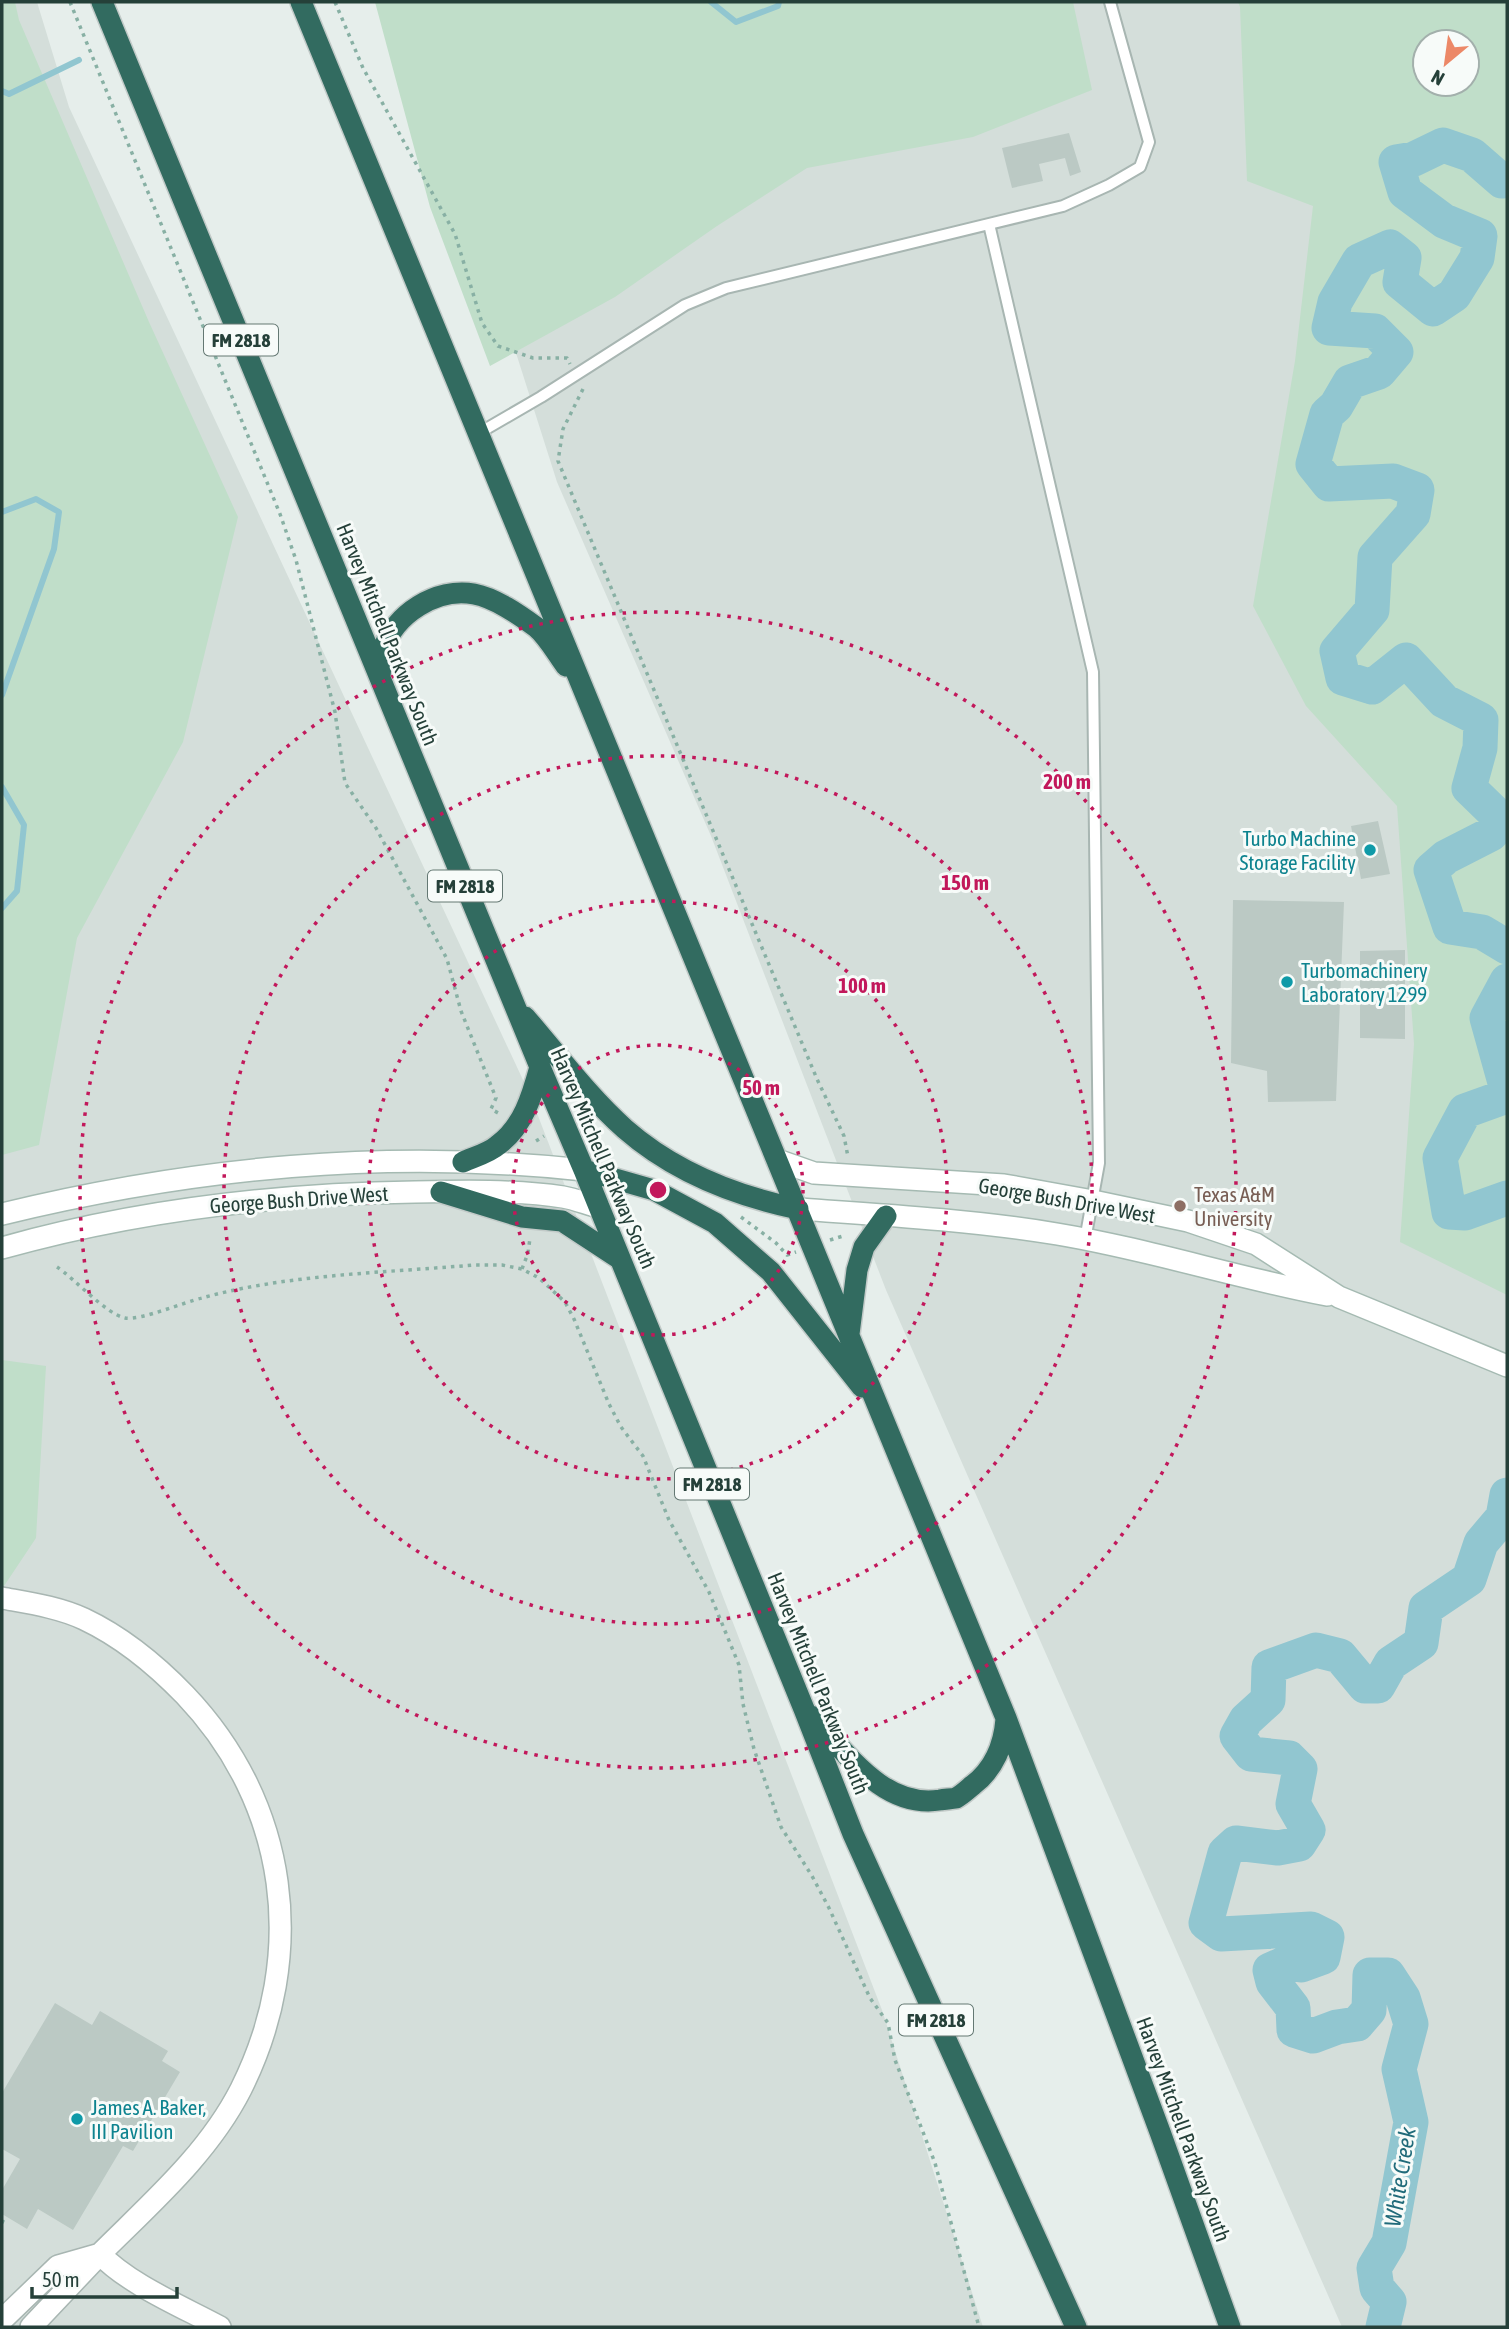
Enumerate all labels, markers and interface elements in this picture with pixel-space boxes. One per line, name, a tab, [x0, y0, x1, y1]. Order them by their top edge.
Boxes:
north arrow	[1411, 28, 1481, 98]
text: N	[1428, 66, 1448, 90]
road number: FM 2818	[204, 324, 278, 356]
street label: Harvey Mitchell Parkway South	[332, 519, 444, 749]
text: 200 m	[1043, 769, 1091, 793]
place label: Turbo Machine Storage Facility	[1239, 826, 1356, 874]
marker: Turbo Machine Storage Facility	[1362, 842, 1378, 858]
road number: FM 2818	[428, 870, 502, 902]
text: 150 m	[941, 870, 989, 894]
place label: Turbomachinery Laboratory 1299	[1301, 958, 1428, 1006]
text: 100 m	[838, 973, 886, 997]
marker: Turbomachinery Laboratory 1299	[1279, 974, 1295, 990]
street label: Harvey Mitchell Parkway South	[547, 1044, 661, 1272]
text: 50 m	[742, 1075, 780, 1099]
street label: George Bush Drive West	[977, 1173, 1157, 1227]
centre of rings	[646, 1178, 670, 1202]
street label: George Bush Drive West	[209, 1181, 389, 1217]
place label: Texas A&M University	[1194, 1182, 1275, 1230]
marker: Texas A&M University	[1172, 1198, 1188, 1214]
road number: FM 2818	[675, 1468, 749, 1500]
street label: Harvey Mitchell Parkway South	[763, 1568, 875, 1798]
road number: FM 2818	[899, 2004, 973, 2036]
street label: Harvey Mitchell Parkway South	[1132, 2013, 1236, 2245]
place label: James A. Baker, III Pavilion	[91, 2095, 206, 2143]
marker: James A. Baker, III Pavilion	[69, 2111, 85, 2127]
water label: White Creek	[1379, 2125, 1421, 2228]
scale bar	[32, 2256, 177, 2300]
text: 50 m	[42, 2267, 80, 2291]

